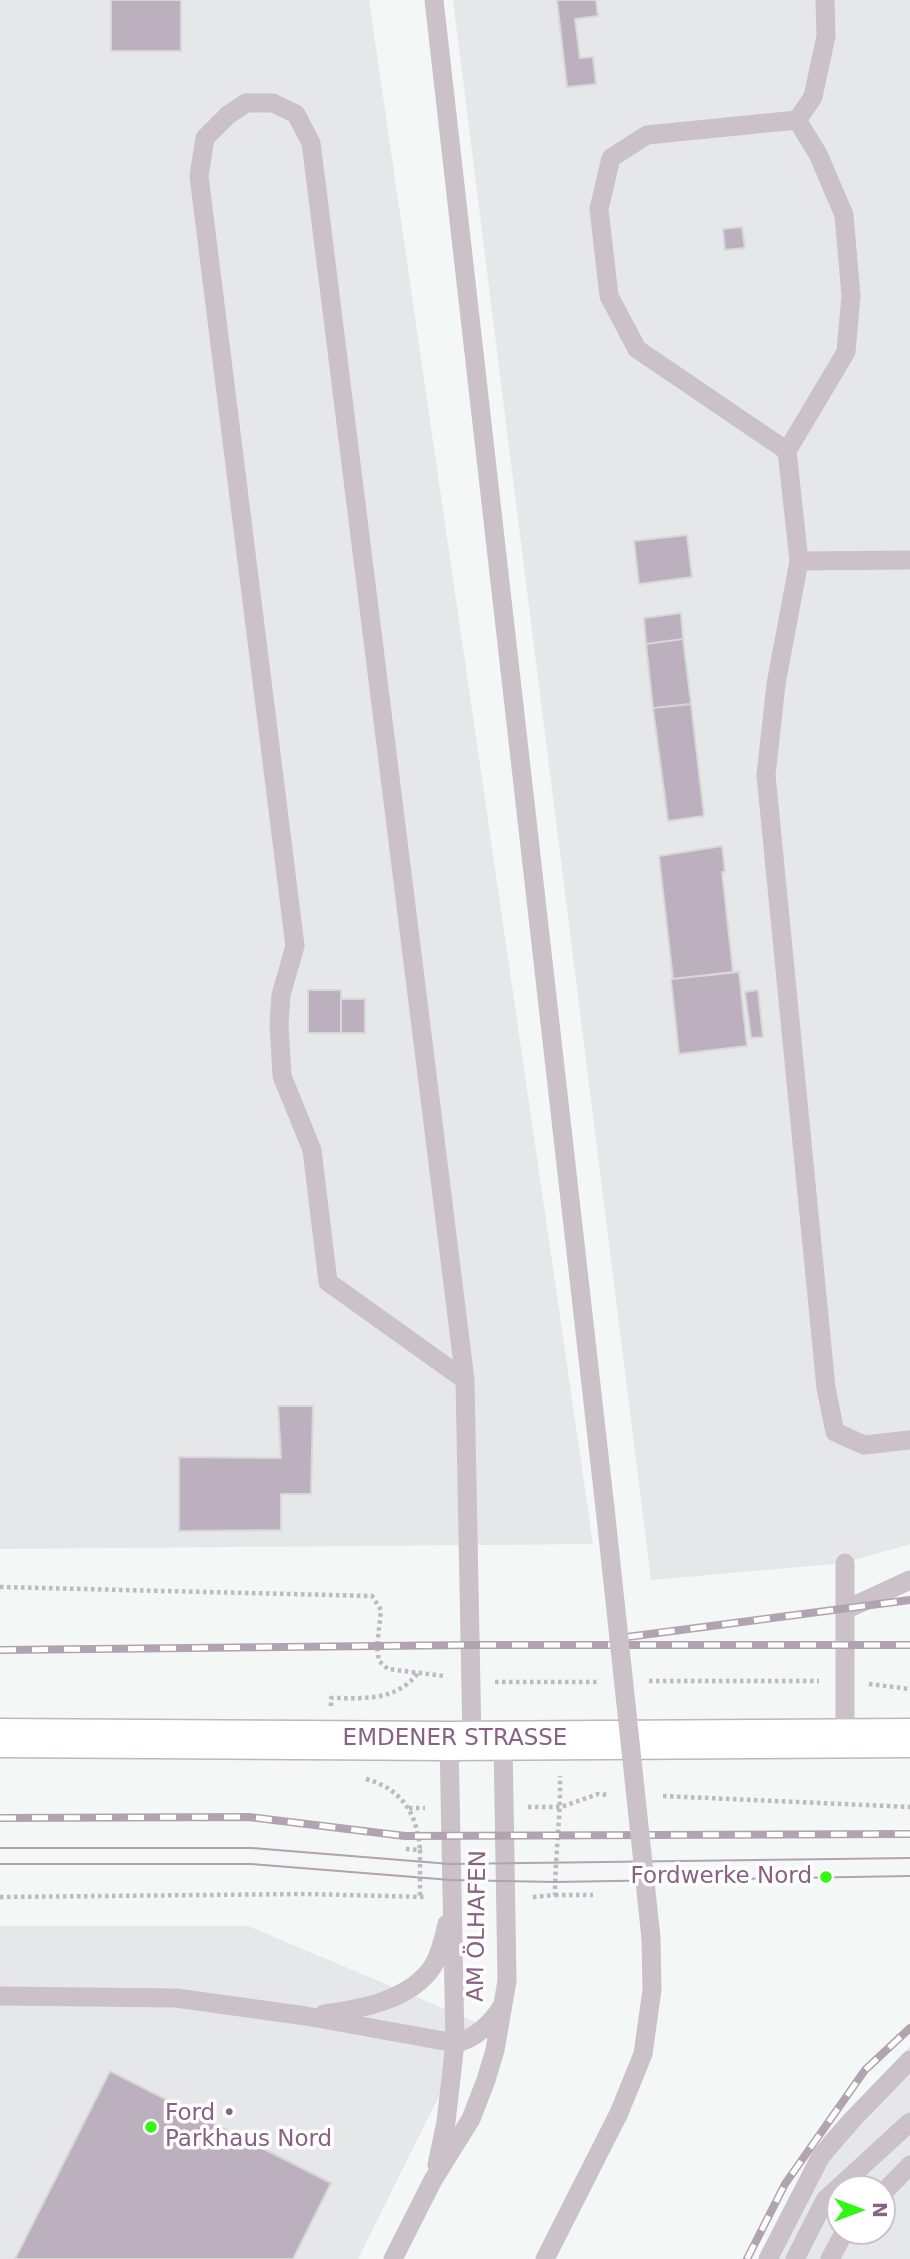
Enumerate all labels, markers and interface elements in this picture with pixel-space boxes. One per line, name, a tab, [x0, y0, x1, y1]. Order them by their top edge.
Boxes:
street label: EMDENER STRASSE	[343, 1725, 567, 1753]
street label: AM ÖLHAFEN	[463, 1850, 493, 2002]
place label: Fordwerke Nord	[631, 1863, 812, 1891]
marker: Fordwerke Nord	[818, 1869, 834, 1885]
place label: Ford • Parkhaus Nord	[165, 2100, 332, 2154]
marker: Ford • Parkhaus Nord	[143, 2119, 159, 2135]
north arrow	[826, 2175, 896, 2245]
text: N	[869, 2202, 891, 2218]

